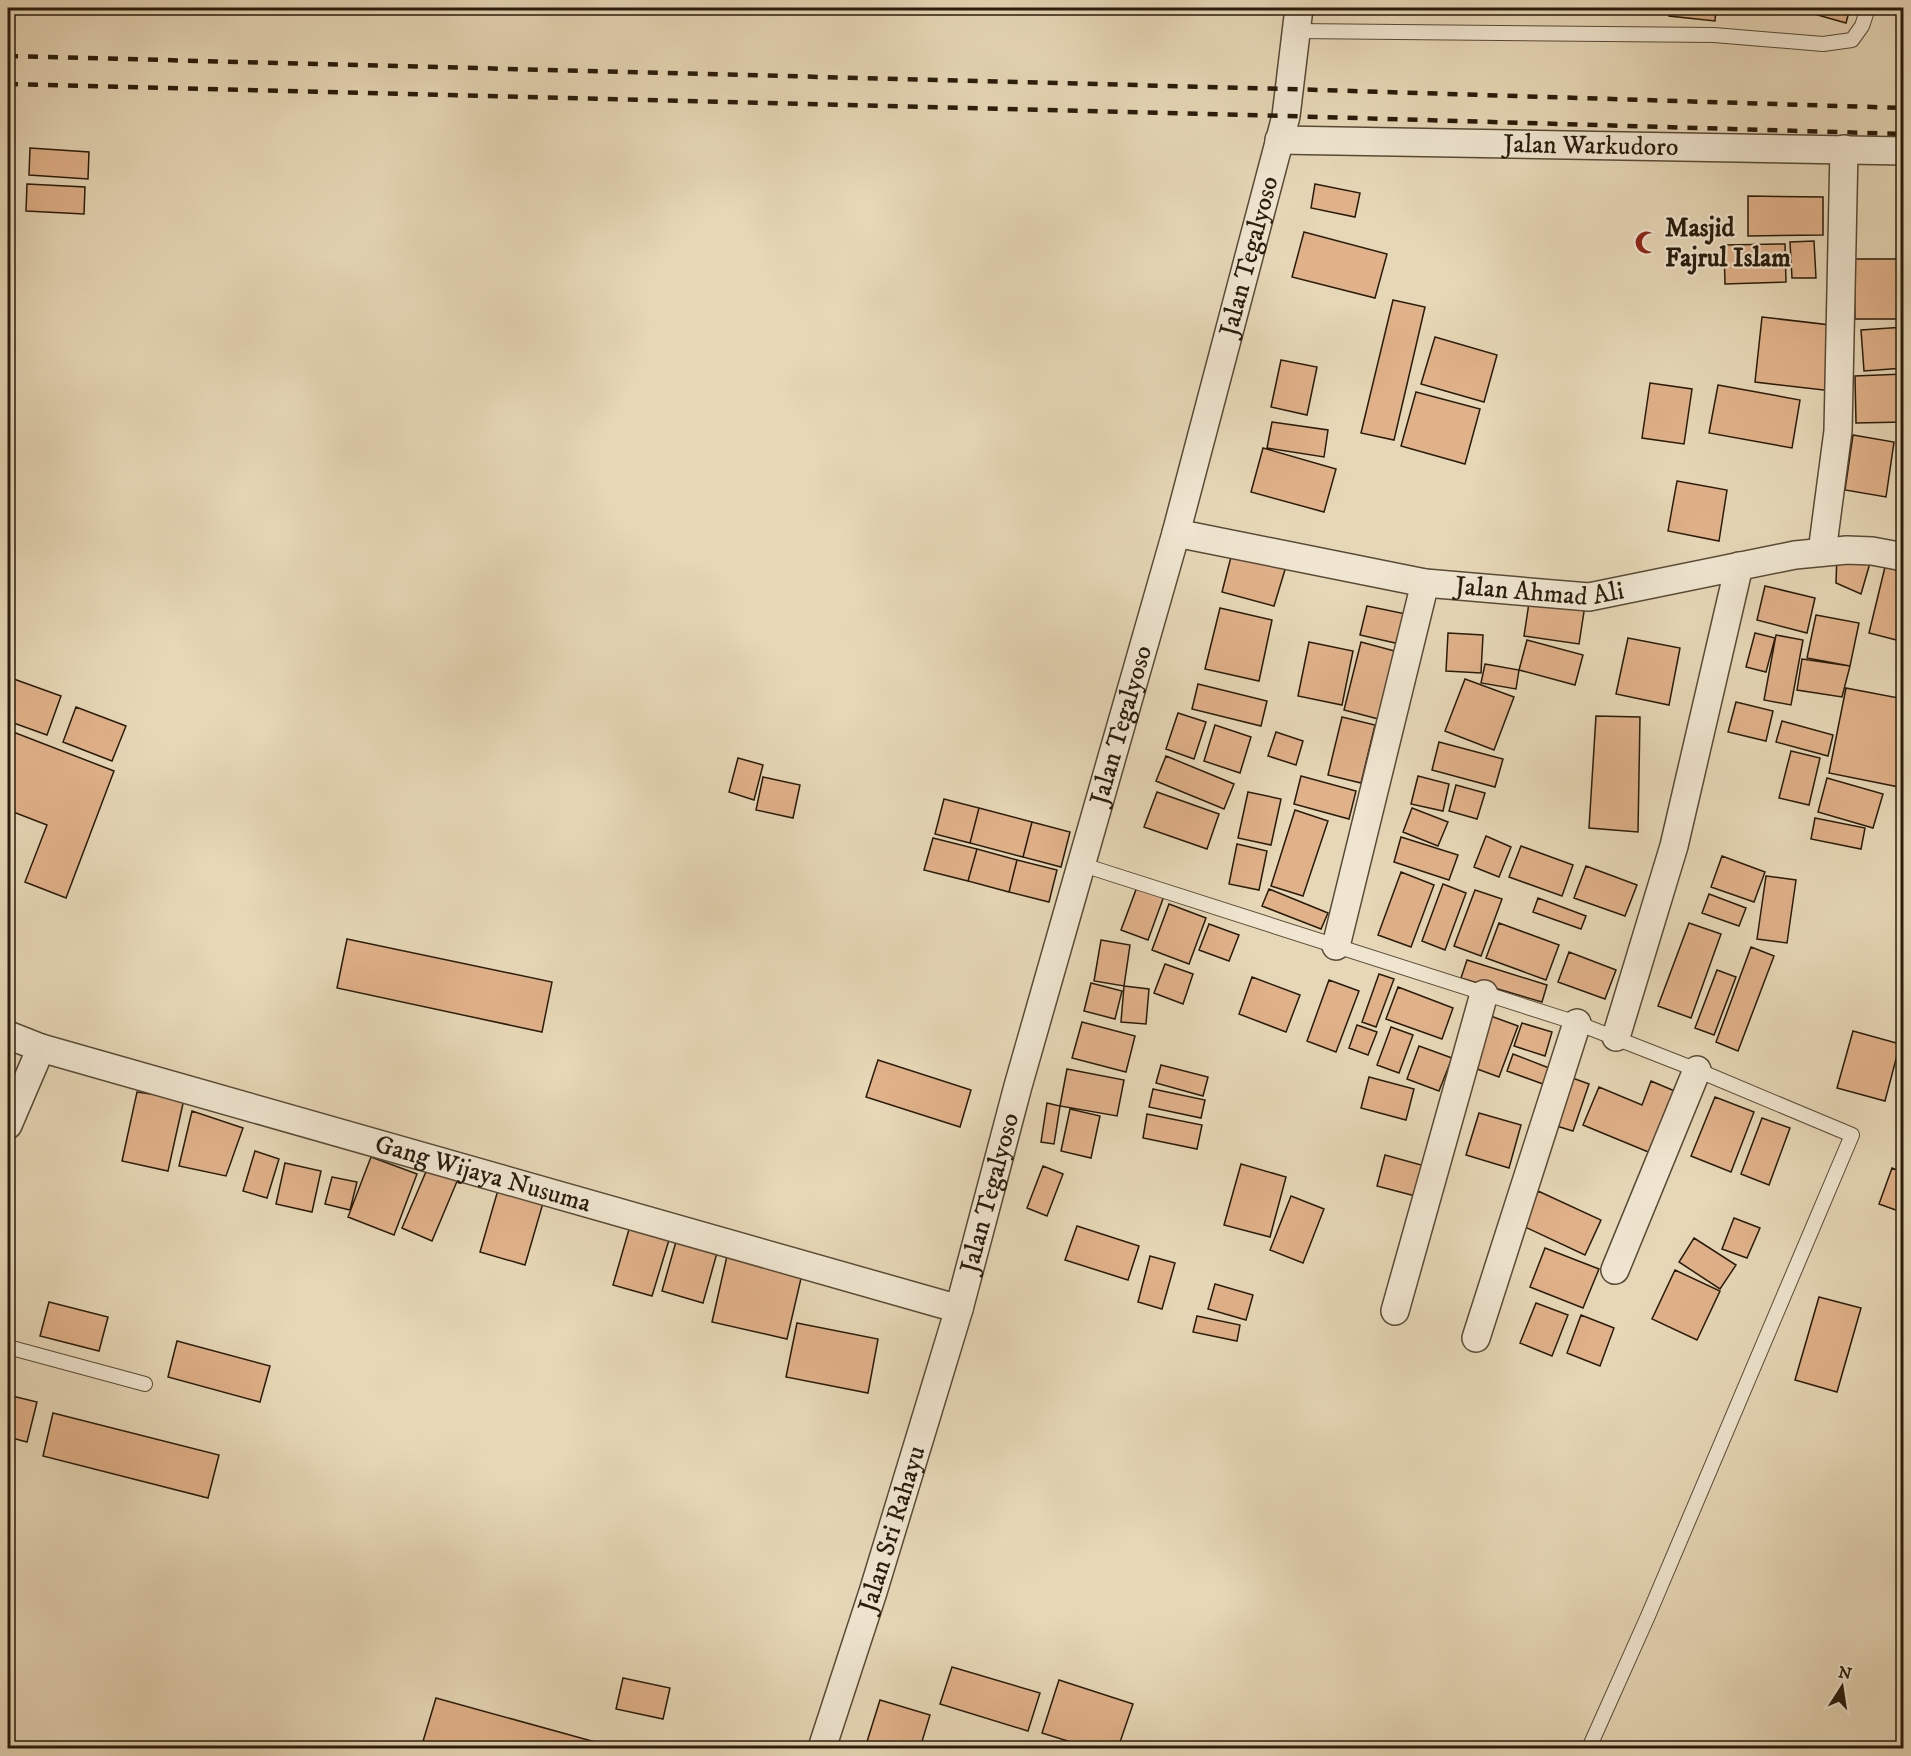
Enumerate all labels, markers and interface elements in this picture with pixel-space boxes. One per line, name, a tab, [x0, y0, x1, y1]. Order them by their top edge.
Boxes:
street label: Jalan Warkudoro	[1501, 127, 1679, 164]
street label: Jalan Tegalyoso	[1212, 173, 1286, 342]
place label: Masjid Fajrul Islam	[1665, 212, 1791, 275]
mosque icon: Masjid Fajrul Islam	[1634, 230, 1660, 256]
street label: Jalan Ahmad Ali	[1452, 569, 1627, 613]
street label: Jalan Tegalyoso	[1082, 642, 1160, 810]
street label: Jalan Tegalyoso	[952, 1109, 1027, 1278]
street label: Gang Wijaya Nusuma	[371, 1127, 595, 1220]
street label: Jalan Sri Rahayu	[850, 1442, 933, 1618]
north arrow	[1812, 1657, 1872, 1717]
text: N	[1836, 1662, 1853, 1684]

